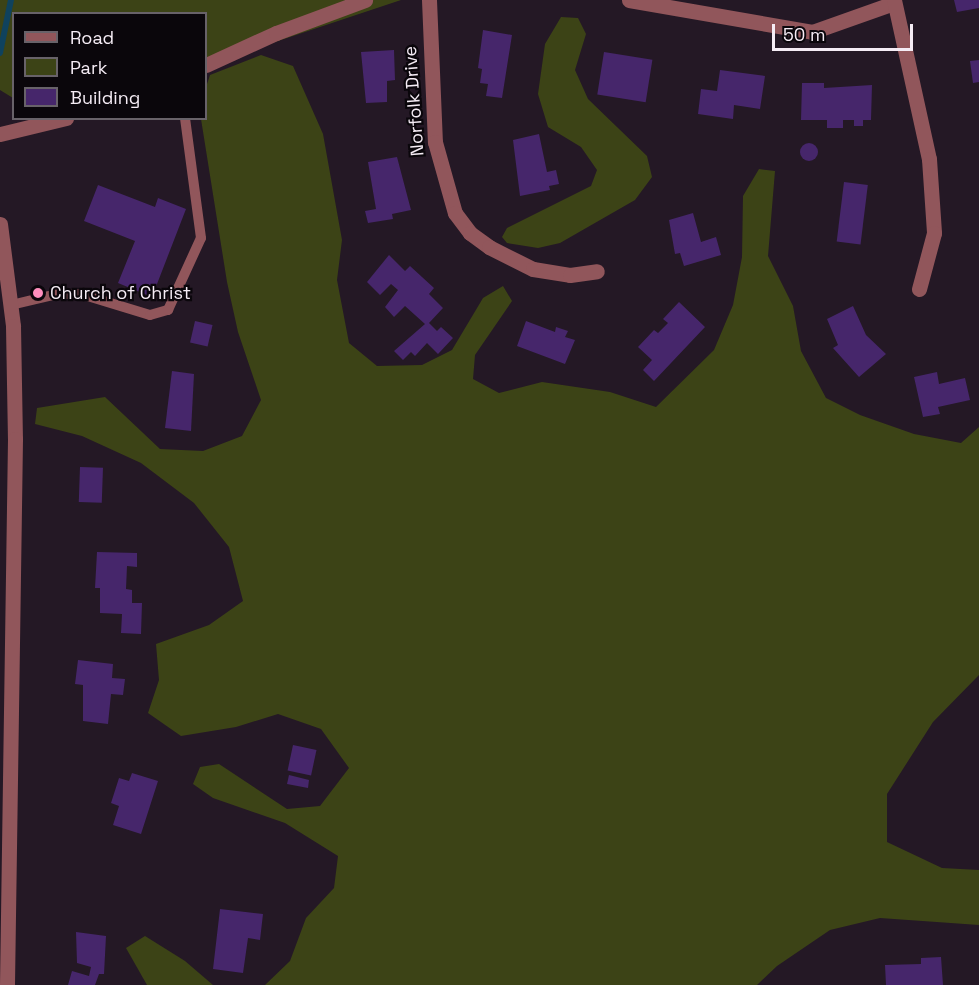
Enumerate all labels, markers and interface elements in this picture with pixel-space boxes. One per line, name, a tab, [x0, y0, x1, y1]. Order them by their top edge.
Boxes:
legend	[12, 12, 207, 120]
scale bar	[775, 12, 916, 50]
text: 50 m	[783, 23, 825, 46]
text: Road	[70, 26, 114, 49]
street label: Norfolk Drive	[399, 45, 429, 157]
text: Park	[70, 56, 107, 79]
text: Building	[70, 86, 140, 109]
place label: Church of Christ	[50, 282, 191, 304]
marker: Church of Christ	[31, 286, 45, 300]

